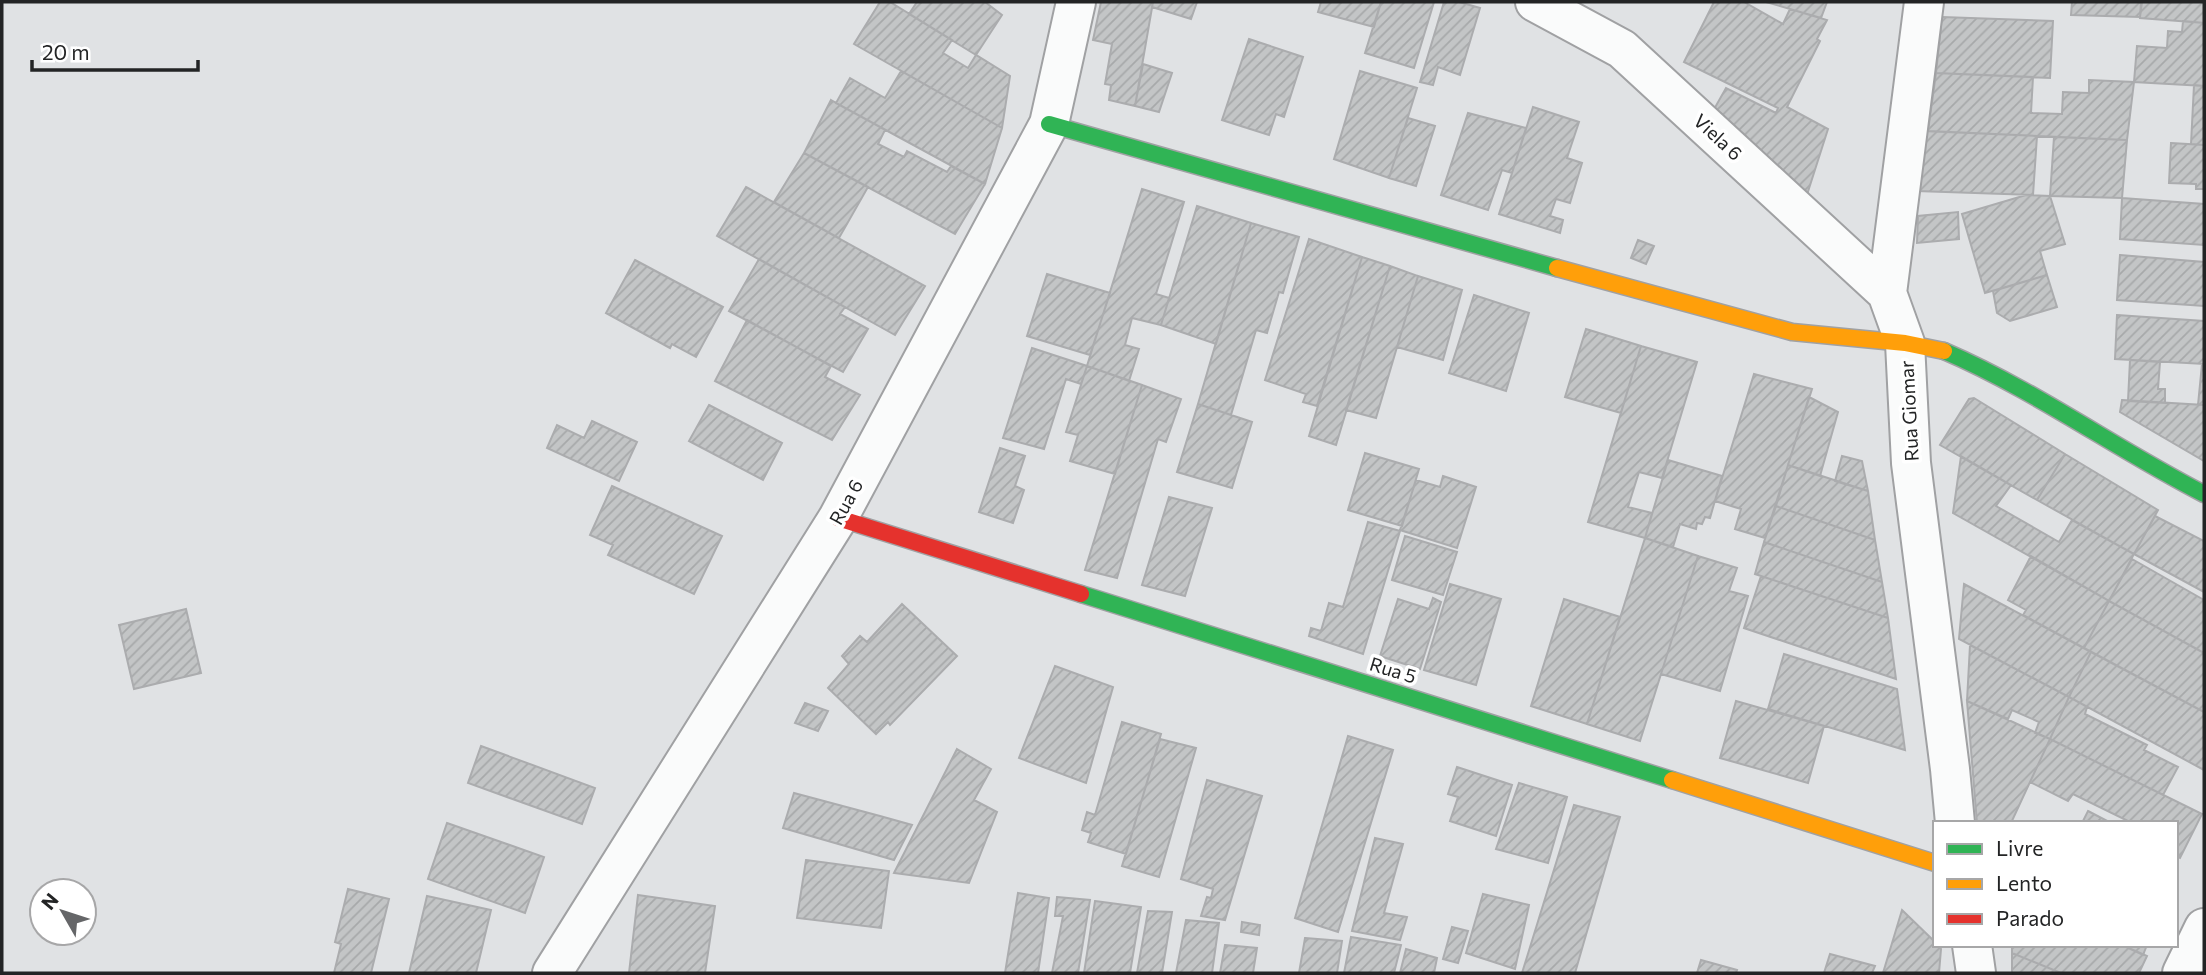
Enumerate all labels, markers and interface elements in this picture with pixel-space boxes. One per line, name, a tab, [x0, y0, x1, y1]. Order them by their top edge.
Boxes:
scale bar	[32, 28, 198, 72]
text: 20 m	[42, 39, 90, 64]
street label: Viela 6	[1689, 108, 1747, 165]
street label: Rua Giomar	[1894, 360, 1923, 462]
street label: Rua 6	[824, 475, 867, 528]
street label: Rua 5	[1367, 652, 1419, 687]
legend	[1933, 821, 2178, 947]
text: Livre	[1996, 835, 2043, 860]
text: Lento	[1996, 870, 2052, 895]
north arrow	[28, 877, 98, 947]
text: N	[36, 888, 63, 914]
text: Parado	[1996, 905, 2064, 930]

